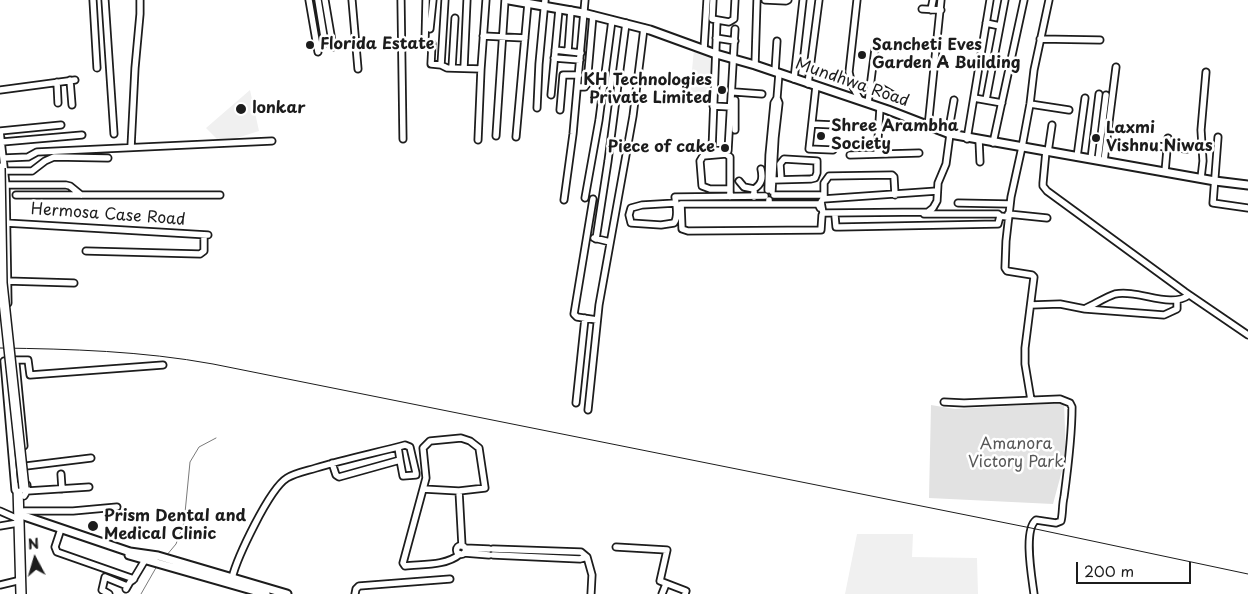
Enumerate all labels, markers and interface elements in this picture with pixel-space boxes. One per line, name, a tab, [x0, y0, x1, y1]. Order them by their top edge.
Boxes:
place label: Florida Estate	[320, 35, 434, 55]
place label: Sancheti Eves Garden A Building	[872, 36, 1020, 74]
marker: Florida Estate	[304, 39, 316, 51]
marker: Sancheti Eves Garden A Building	[856, 49, 868, 61]
street label: Mundhwa Road	[793, 55, 911, 111]
place label: KH Technologies Private Limited	[583, 71, 712, 109]
marker: KH Technologies Private Limited	[716, 84, 728, 96]
place label: lonkar	[252, 99, 305, 119]
marker: lonkar	[234, 102, 248, 116]
place label: Shree Arambha Society	[831, 117, 958, 155]
place label: Laxmi Vishnu Niwas	[1106, 119, 1213, 157]
marker: Shree Arambha Society	[815, 130, 827, 142]
marker: Laxmi Vishnu Niwas	[1090, 132, 1102, 144]
place label: Piece of cake	[608, 138, 715, 158]
marker: Piece of cake	[719, 142, 731, 154]
street label: Hermosa Case Road	[30, 200, 186, 230]
park label: Amanora Victory Park	[968, 435, 1064, 473]
place label: Prism Dental and Medical Clinic	[104, 507, 246, 545]
marker: Prism Dental and Medical Clinic	[86, 519, 100, 533]
text: N	[27, 533, 40, 555]
north arrow	[10, 534, 60, 584]
scale bar	[1078, 552, 1193, 584]
text: 200 m	[1084, 559, 1134, 582]

